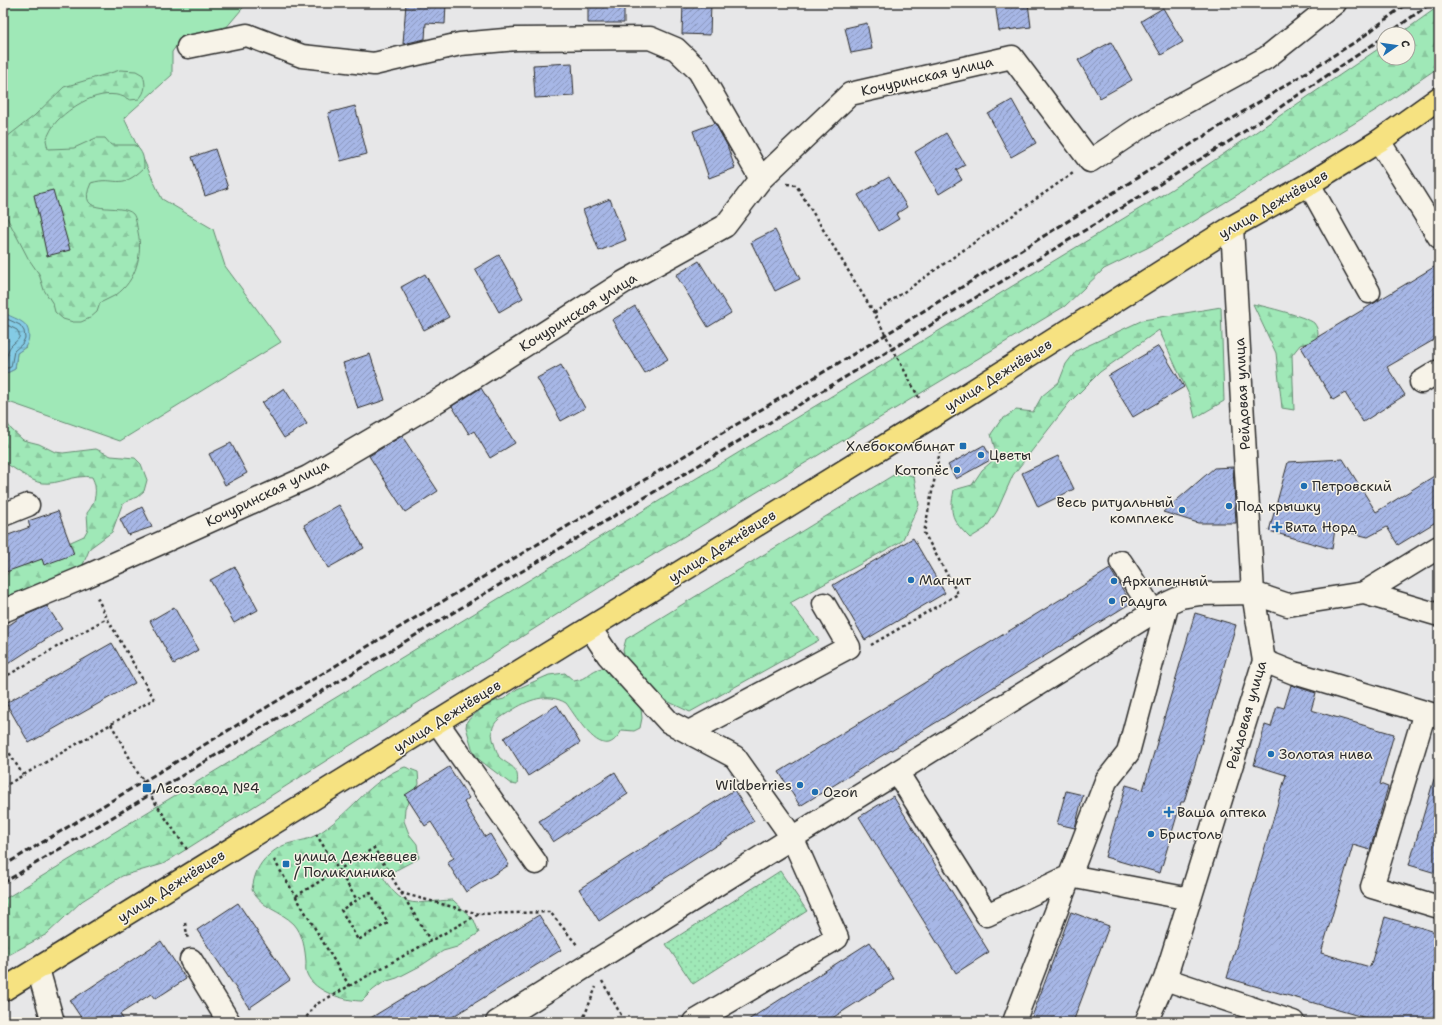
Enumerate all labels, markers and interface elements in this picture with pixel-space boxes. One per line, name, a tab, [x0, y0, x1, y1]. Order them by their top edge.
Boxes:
north arrow	[1376, 26, 1416, 66]
text: С	[1397, 39, 1413, 49]
street label: Кочуринская улица	[859, 52, 995, 100]
street label: улица Дежнёвцев	[1215, 165, 1331, 243]
street label: Кочуринская улица	[516, 268, 640, 355]
street label: улица Дежнёвцев	[941, 335, 1055, 415]
street label: Рейдовая улица	[1230, 337, 1254, 451]
place label: Хлебокомбинат	[846, 437, 956, 455]
marker: Хлебокомбинат	[958, 441, 968, 451]
place label: Цветы	[989, 446, 1031, 464]
marker: Цветы	[976, 450, 986, 460]
street label: Кочуринская улица	[202, 455, 332, 531]
place label: Котопёс	[894, 461, 949, 479]
marker: Котопёс	[952, 465, 962, 475]
place label: Петровский	[1312, 477, 1392, 495]
marker: Петровский	[1299, 481, 1309, 491]
place label: Весь ритуальный комплекс	[1057, 493, 1174, 527]
place label: Под крышку	[1237, 497, 1321, 515]
marker: Под крышку	[1224, 501, 1234, 511]
marker: Весь ритуальный комплекс	[1177, 505, 1187, 515]
street label: улица Дежнёвцев	[665, 506, 779, 586]
place label: Вита Норд	[1285, 518, 1357, 536]
marker: Вита Норд	[1272, 522, 1282, 532]
place label: Магнит	[919, 571, 972, 589]
place label: Архипенный	[1122, 572, 1208, 590]
marker: Магнит	[906, 575, 916, 585]
marker: Архипенный	[1109, 576, 1119, 586]
place label: Радуга	[1120, 592, 1167, 610]
marker: Радуга	[1107, 596, 1117, 606]
street label: Рейдовая улица	[1222, 658, 1270, 771]
street label: улица Дежнёвцев	[390, 676, 504, 756]
place label: Золотая нива	[1279, 745, 1373, 763]
marker: Золотая нива	[1266, 749, 1276, 759]
place label: Wildberries	[715, 776, 792, 794]
place label: Лесозавод №4	[156, 779, 260, 797]
marker: Wildberries	[795, 780, 805, 790]
marker: Лесозавод №4	[141, 782, 153, 794]
place label: Ozon	[823, 783, 858, 801]
marker: Ozon	[810, 787, 820, 797]
place label: Ваша аптека	[1177, 803, 1267, 821]
marker: Ваша аптека	[1164, 807, 1174, 817]
place label: Бристоль	[1159, 825, 1222, 843]
marker: Бристоль	[1146, 829, 1156, 839]
street label: улица Дежнёвцев	[114, 846, 228, 926]
place label: улица Дежневцев / Поликлиника	[294, 847, 417, 881]
marker: улица Дежневцев / Поликлиника	[281, 859, 291, 869]

